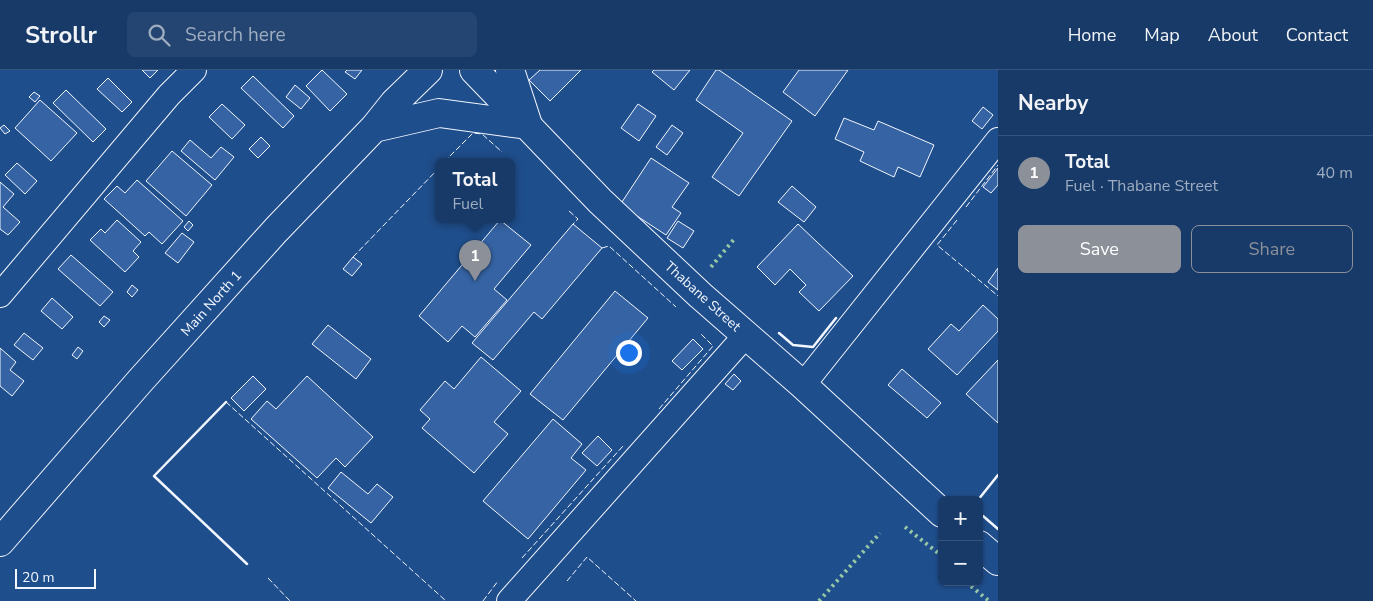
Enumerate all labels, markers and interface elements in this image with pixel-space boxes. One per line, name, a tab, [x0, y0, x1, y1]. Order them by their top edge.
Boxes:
search box	[127, 12, 477, 57]
text: Strollr	[25, 19, 97, 51]
icon: search	[145, 21, 173, 49]
text: Search here	[185, 22, 286, 48]
text: Home	[1068, 23, 1116, 47]
text: Map	[1144, 23, 1180, 47]
text: About	[1208, 23, 1258, 47]
text: Contact	[1286, 23, 1348, 47]
text: Nearby	[1018, 89, 1088, 117]
text: Total	[1065, 149, 1110, 175]
popup	[435, 158, 515, 223]
text: 1	[1029, 162, 1039, 184]
text: 40 m	[1316, 162, 1353, 184]
text: Total	[453, 167, 497, 193]
text: Fuel · Thabane Street	[1065, 175, 1218, 197]
text: Fuel	[453, 193, 483, 215]
button: Save	[1018, 225, 1181, 273]
button: Share	[1191, 225, 1353, 273]
pin: 1	[459, 240, 491, 281]
street label: Thabane Street	[660, 257, 745, 336]
street label: Main North 1	[177, 266, 246, 340]
your location	[616, 340, 642, 366]
map controls	[938, 496, 983, 586]
button: +	[938, 496, 983, 541]
button: −	[938, 541, 983, 586]
scale bar	[15, 566, 96, 589]
text: 20 m	[22, 568, 54, 587]

